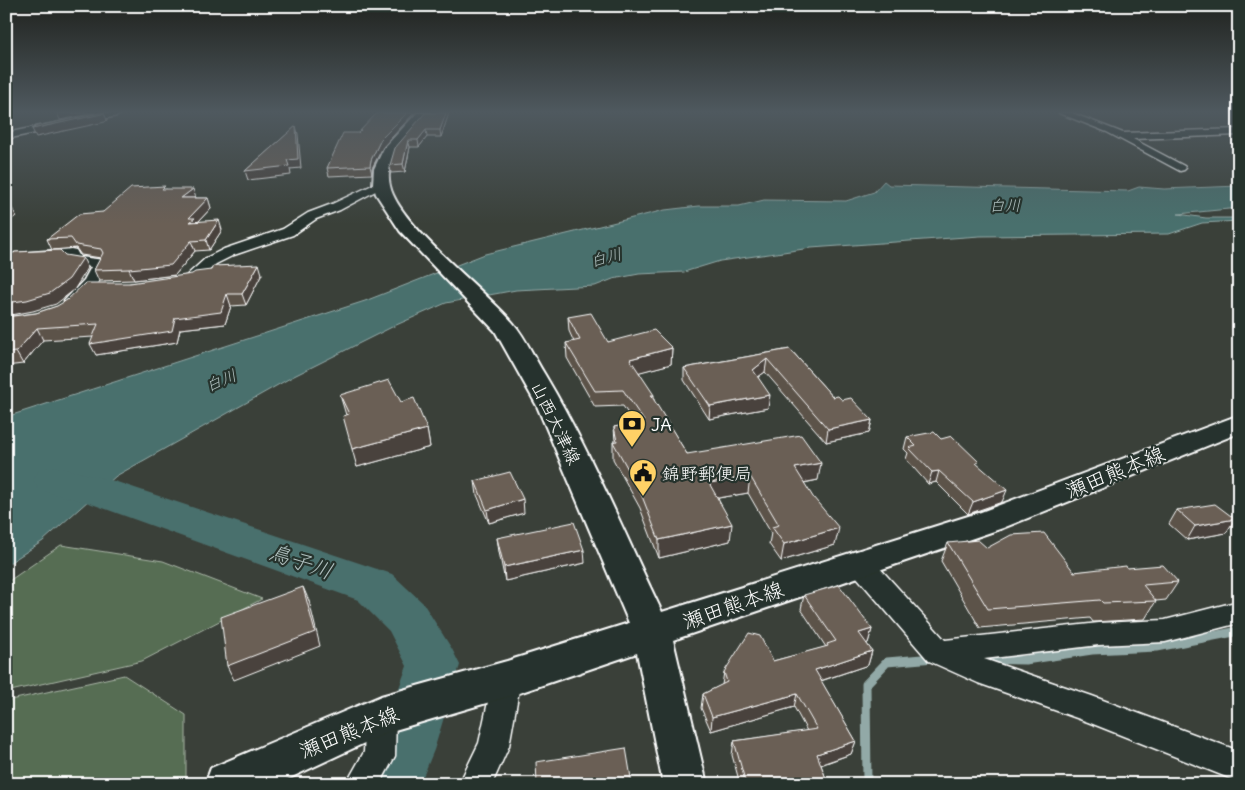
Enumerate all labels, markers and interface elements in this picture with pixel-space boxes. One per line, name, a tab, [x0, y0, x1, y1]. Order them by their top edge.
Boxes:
water label: 白川	[989, 195, 1021, 215]
water label: 白川	[588, 243, 624, 271]
water label: 白川	[202, 365, 240, 395]
street label: 山西大津線	[526, 378, 586, 468]
bank icon: JA	[617, 409, 647, 448]
place label: JA	[651, 413, 672, 436]
street label: 瀬田熊本線	[1061, 440, 1169, 504]
public building icon: 錦野郵便局	[628, 458, 658, 497]
place label: 錦野郵便局	[662, 462, 752, 485]
water label: 鳥子川	[265, 537, 337, 585]
street label: 瀬田熊本線	[679, 575, 787, 635]
street label: 瀬田熊本線	[295, 700, 403, 764]

